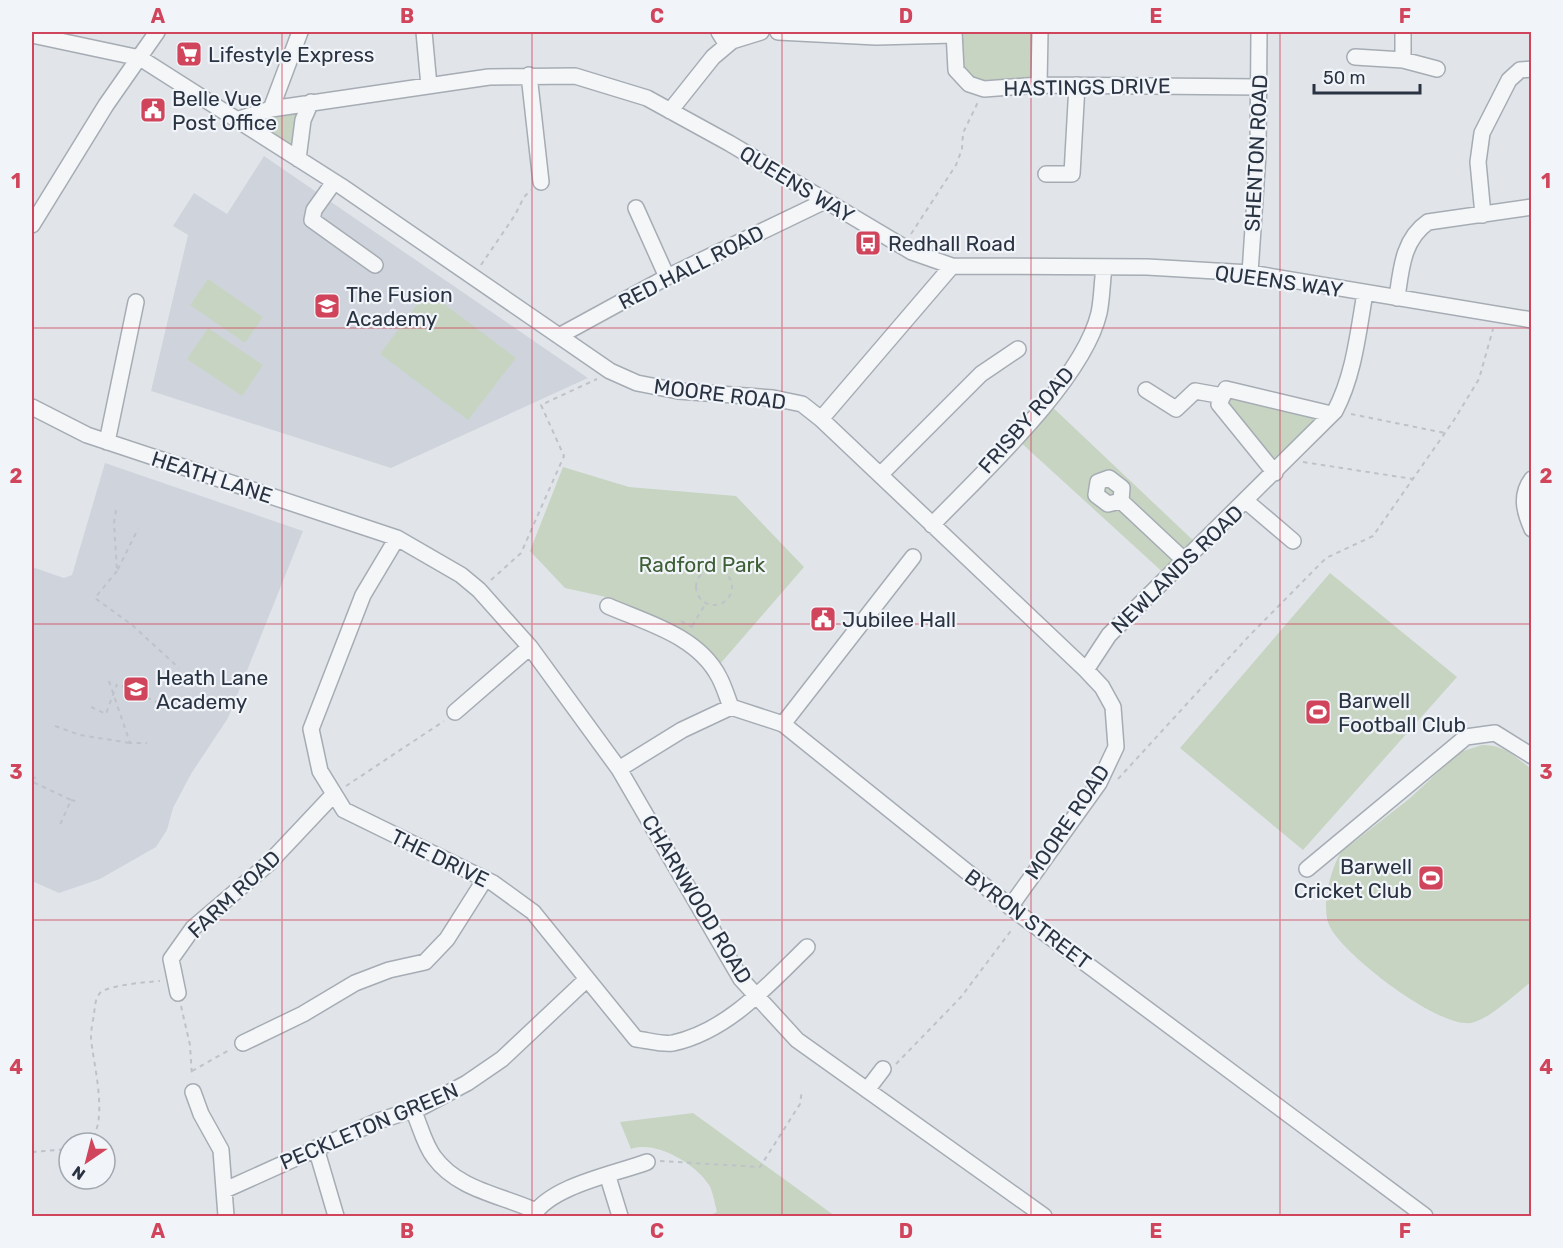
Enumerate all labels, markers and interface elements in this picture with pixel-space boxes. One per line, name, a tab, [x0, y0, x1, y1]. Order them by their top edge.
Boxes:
text: A	[151, 4, 166, 28]
text: B	[400, 4, 414, 28]
text: C	[650, 4, 664, 28]
text: D	[899, 4, 913, 28]
text: E	[1150, 4, 1162, 28]
text: F	[1399, 4, 1411, 28]
supermarket icon: Lifestyle Express	[174, 39, 204, 69]
place label: Lifestyle Express	[208, 42, 375, 67]
scale bar	[1314, 57, 1420, 95]
text: 50 m	[1323, 67, 1366, 89]
street label: HASTINGS DRIVE	[1003, 73, 1171, 101]
street label: SHENTON ROAD	[1239, 74, 1273, 232]
place label: Belle Vue Post Office	[172, 86, 277, 135]
public building icon: Belle Vue Post Office	[138, 95, 168, 125]
street label: QUEENS WAY	[735, 140, 859, 228]
text: 1	[11, 169, 21, 193]
text: 1	[1541, 169, 1551, 193]
street label: RED HALL ROAD	[614, 220, 768, 314]
bus stop icon: Redhall Road	[853, 228, 883, 258]
place label: Redhall Road	[888, 231, 1015, 256]
street label: QUEENS WAY	[1213, 260, 1345, 302]
place label: The Fusion Academy	[346, 282, 453, 331]
school or university icon: The Fusion Academy	[312, 291, 342, 321]
street label: FRISBY ROAD	[973, 362, 1079, 478]
street label: MOORE ROAD	[652, 373, 788, 415]
street label: HEATH LANE	[148, 446, 276, 508]
text: 2	[10, 464, 23, 488]
text: 2	[1540, 464, 1553, 488]
street label: NEWLANDS ROAD	[1106, 500, 1248, 638]
park label: Radford Park	[639, 552, 766, 577]
public building icon: Jubilee Hall	[808, 604, 838, 634]
place label: Jubilee Hall	[842, 607, 956, 632]
place label: Heath Lane Academy	[156, 665, 268, 714]
school or university icon: Heath Lane Academy	[121, 674, 151, 704]
place label: Barwell Football Club	[1338, 688, 1466, 737]
sports icon: Barwell Football Club	[1303, 697, 1333, 727]
text: 3	[9, 760, 23, 784]
street label: MOORE ROAD	[1019, 760, 1115, 884]
text: 3	[1539, 760, 1553, 784]
street label: CHARNWOOD ROAD	[637, 810, 757, 988]
street label: THE DRIVE	[387, 824, 493, 892]
street label: FARM ROAD	[183, 845, 285, 943]
place label: Barwell Cricket Club	[1294, 854, 1412, 903]
street label: BYRON STREET	[960, 863, 1096, 975]
sports icon: Barwell Cricket Club	[1416, 863, 1446, 893]
text: 4	[9, 1055, 23, 1079]
text: 4	[1539, 1055, 1553, 1079]
street label: PECKLETON GREEN	[276, 1077, 462, 1175]
north arrow	[57, 1131, 117, 1191]
text: N	[69, 1162, 89, 1184]
text: A	[151, 1219, 166, 1243]
text: B	[400, 1219, 414, 1243]
text: C	[650, 1219, 664, 1243]
text: D	[899, 1219, 913, 1243]
text: E	[1150, 1219, 1162, 1243]
text: F	[1399, 1219, 1411, 1243]

